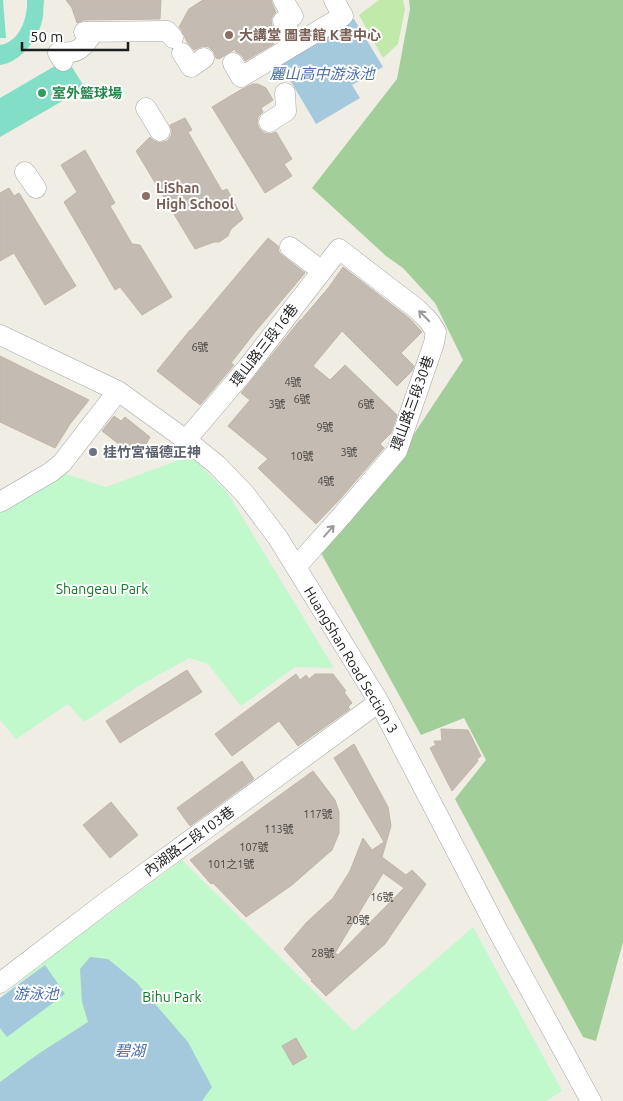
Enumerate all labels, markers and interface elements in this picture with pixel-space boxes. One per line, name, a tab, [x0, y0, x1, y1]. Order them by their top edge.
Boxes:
scale bar	[22, 20, 129, 52]
place label: 大講堂 圖書館 K書中心	[239, 27, 381, 43]
text: 50 m	[30, 28, 63, 45]
marker: 大講堂 圖書館 K書中心	[223, 29, 235, 41]
water label: 麗山高中游泳池	[269, 65, 376, 82]
place label: 室外籃球場	[52, 85, 122, 101]
marker: 室外籃球場	[36, 87, 48, 99]
place label: LiShan High School	[156, 180, 234, 212]
marker: LiShan High School	[140, 190, 152, 202]
street label: 環山路三段16巷	[227, 301, 301, 389]
one-way arrow	[418, 310, 430, 322]
house number: 6號	[191, 341, 209, 353]
street label: 環山路三段30巷	[387, 353, 437, 453]
house number: 4號	[284, 376, 302, 388]
house number: 6號	[293, 393, 311, 405]
house number: 3號	[268, 398, 286, 410]
house number: 6號	[357, 398, 375, 410]
house number: 9號	[316, 421, 334, 433]
place label: 桂竹宮福德正神	[103, 444, 201, 460]
marker: 桂竹宮福德正神	[87, 446, 99, 458]
house number: 3號	[340, 446, 358, 458]
house number: 10號	[290, 450, 314, 462]
house number: 4號	[317, 475, 335, 487]
one-way arrow	[323, 524, 335, 537]
park label: Shangeau Park	[56, 581, 148, 597]
street label: HuangShan Road Section 3	[301, 584, 401, 736]
street label: 內湖路二段103巷	[141, 803, 237, 879]
house number: 117號	[303, 808, 333, 820]
house number: 113號	[264, 823, 294, 835]
house number: 107號	[239, 841, 269, 853]
house number: 101之1號	[208, 858, 254, 870]
house number: 16號	[370, 891, 394, 903]
house number: 20號	[346, 914, 370, 926]
house number: 28號	[311, 947, 335, 959]
water label: 游泳池	[13, 985, 60, 1002]
park label: Bihu Park	[142, 989, 202, 1005]
water label: 碧湖	[115, 1042, 147, 1059]

